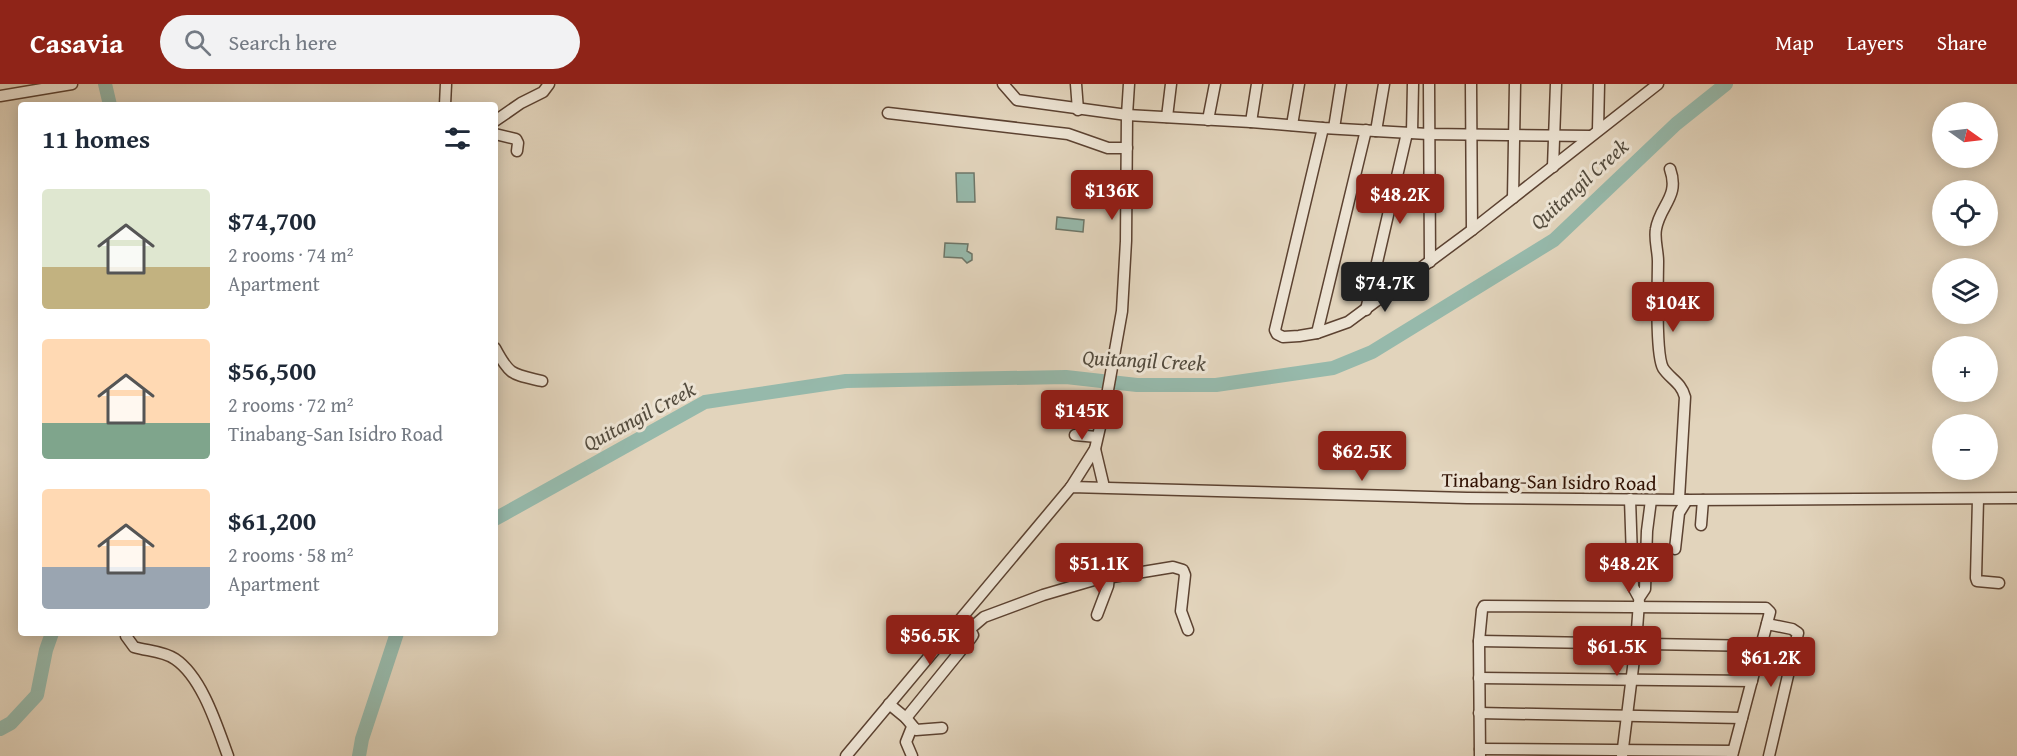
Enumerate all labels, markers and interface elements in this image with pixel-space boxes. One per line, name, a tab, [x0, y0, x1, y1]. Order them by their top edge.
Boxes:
search box	[160, 15, 580, 69]
text: Casavia	[30, 22, 124, 63]
icon: search	[181, 26, 214, 59]
text: Search here	[229, 26, 337, 58]
text: Map	[1775, 27, 1814, 58]
text: Layers	[1847, 27, 1904, 58]
text: Share	[1937, 27, 1987, 58]
north arrow	[1932, 102, 1998, 168]
map controls	[1932, 102, 1998, 480]
text: 11 homes	[42, 119, 150, 158]
icon: filters	[441, 122, 474, 155]
water label: Quitangil Creek	[1523, 131, 1636, 237]
pin: $136K	[1070, 170, 1154, 221]
pin: $48.2K	[1351, 174, 1449, 225]
text: $136K	[1085, 175, 1139, 204]
text: $48.2K	[1370, 179, 1430, 208]
button: locate	[1932, 180, 1998, 246]
text: $74,700	[228, 201, 316, 240]
icon: home	[90, 213, 162, 285]
text: 2 rooms · 74 m²	[228, 240, 354, 269]
button: layers	[1932, 258, 1998, 324]
pin: $74.7K	[1336, 262, 1434, 313]
text: $74.7K	[1355, 267, 1415, 296]
text: Apartment	[228, 269, 320, 298]
pin: $104K	[1631, 282, 1715, 333]
text: $104K	[1646, 287, 1700, 316]
button: +	[1932, 336, 1998, 402]
water label: Quitangil Creek	[1082, 341, 1207, 379]
text: $56,500	[228, 351, 316, 390]
icon: home	[90, 363, 162, 435]
water label: Quitangil Creek	[577, 373, 701, 459]
text: 2 rooms · 72 m²	[228, 390, 354, 419]
pin: $145K	[1040, 390, 1124, 441]
text: $145K	[1055, 395, 1109, 424]
button: −	[1932, 414, 1998, 480]
text: Tinabang-San Isidro Road	[228, 419, 443, 448]
pin: $62.5K	[1313, 431, 1411, 482]
text: $62.5K	[1332, 436, 1392, 465]
street label: Tinabang-San Isidro Road	[1441, 465, 1657, 497]
text: $61,200	[228, 501, 316, 540]
icon: home	[90, 513, 162, 585]
text: 2 rooms · 58 m²	[228, 540, 354, 569]
pin: $51.1K	[1050, 543, 1148, 594]
pin: $48.2K	[1580, 543, 1678, 594]
text: $51.1K	[1069, 548, 1129, 577]
text: $48.2K	[1599, 548, 1659, 577]
text: Apartment	[228, 569, 320, 598]
pin: $56.5K	[881, 615, 979, 666]
text: $56.5K	[900, 620, 960, 649]
pin: $61.5K	[1568, 626, 1666, 677]
text: $61.5K	[1587, 631, 1647, 660]
pin: $61.2K	[1722, 637, 1820, 688]
text: $61.2K	[1741, 642, 1801, 671]

